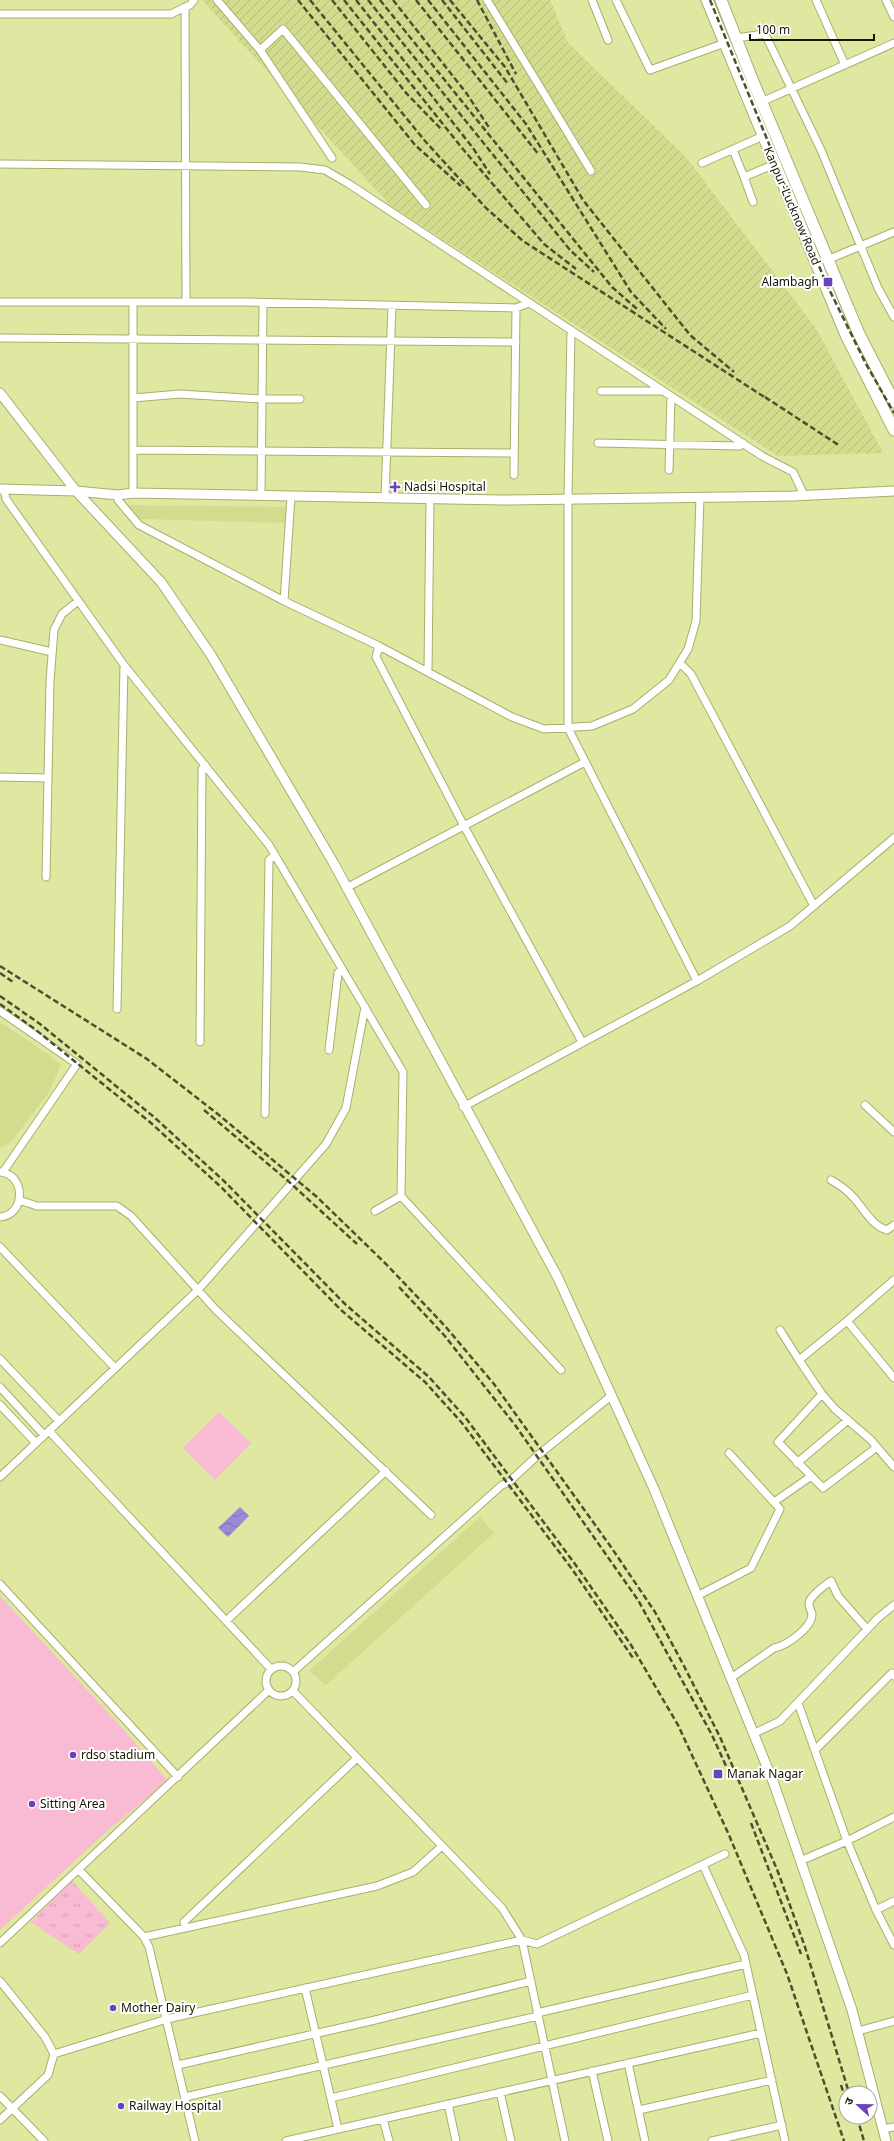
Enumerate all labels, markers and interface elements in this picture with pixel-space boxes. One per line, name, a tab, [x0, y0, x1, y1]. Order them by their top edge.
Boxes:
scale bar	[750, 16, 874, 42]
text: 100 m	[756, 23, 790, 39]
street label: Kanpur-Lucknow Road	[759, 145, 823, 268]
place label: Alambagh	[761, 275, 819, 291]
marker: Alambagh	[822, 276, 834, 288]
place label: Nadsi Hospital	[404, 480, 486, 496]
marker: Nadsi Hospital	[389, 481, 401, 493]
place label: rdso stadium	[81, 1748, 155, 1764]
marker: rdso stadium	[68, 1750, 78, 1760]
place label: Manak Nagar	[727, 1767, 803, 1783]
marker: Manak Nagar	[712, 1768, 724, 1780]
place label: Sitting Area	[40, 1797, 105, 1813]
marker: Sitting Area	[27, 1799, 37, 1809]
place label: Mother Dairy	[121, 2001, 196, 2017]
marker: Mother Dairy	[108, 2003, 118, 2013]
north arrow	[838, 2085, 878, 2125]
text: उ	[842, 2096, 858, 2107]
place label: Railway Hospital	[129, 2099, 221, 2115]
marker: Railway Hospital	[116, 2101, 126, 2111]

